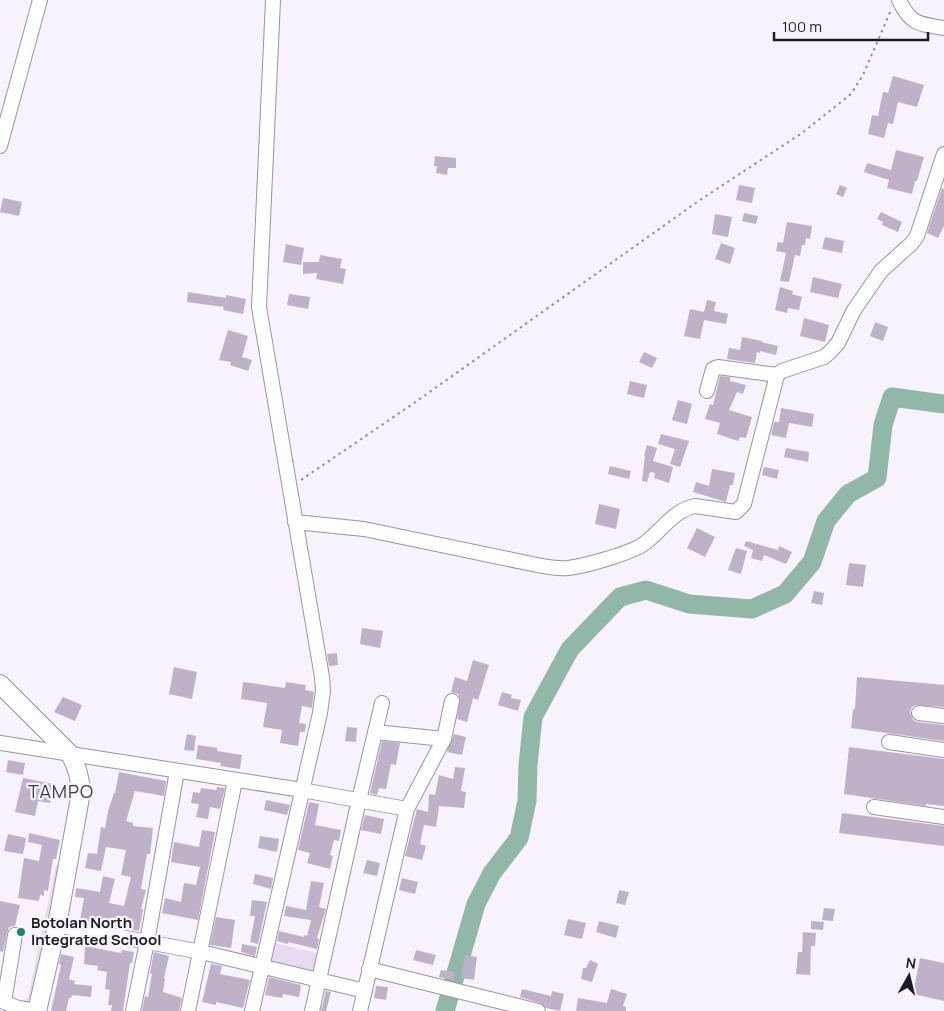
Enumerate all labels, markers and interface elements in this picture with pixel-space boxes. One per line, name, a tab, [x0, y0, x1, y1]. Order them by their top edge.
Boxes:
scale bar	[774, 10, 928, 42]
text: 100 m	[782, 16, 822, 37]
district label: TAMPO	[28, 779, 94, 803]
place label: Botolan North Integrated School	[31, 912, 161, 950]
marker: Botolan North Integrated School	[15, 926, 27, 938]
north arrow	[884, 951, 934, 1001]
text: N	[905, 953, 917, 973]

